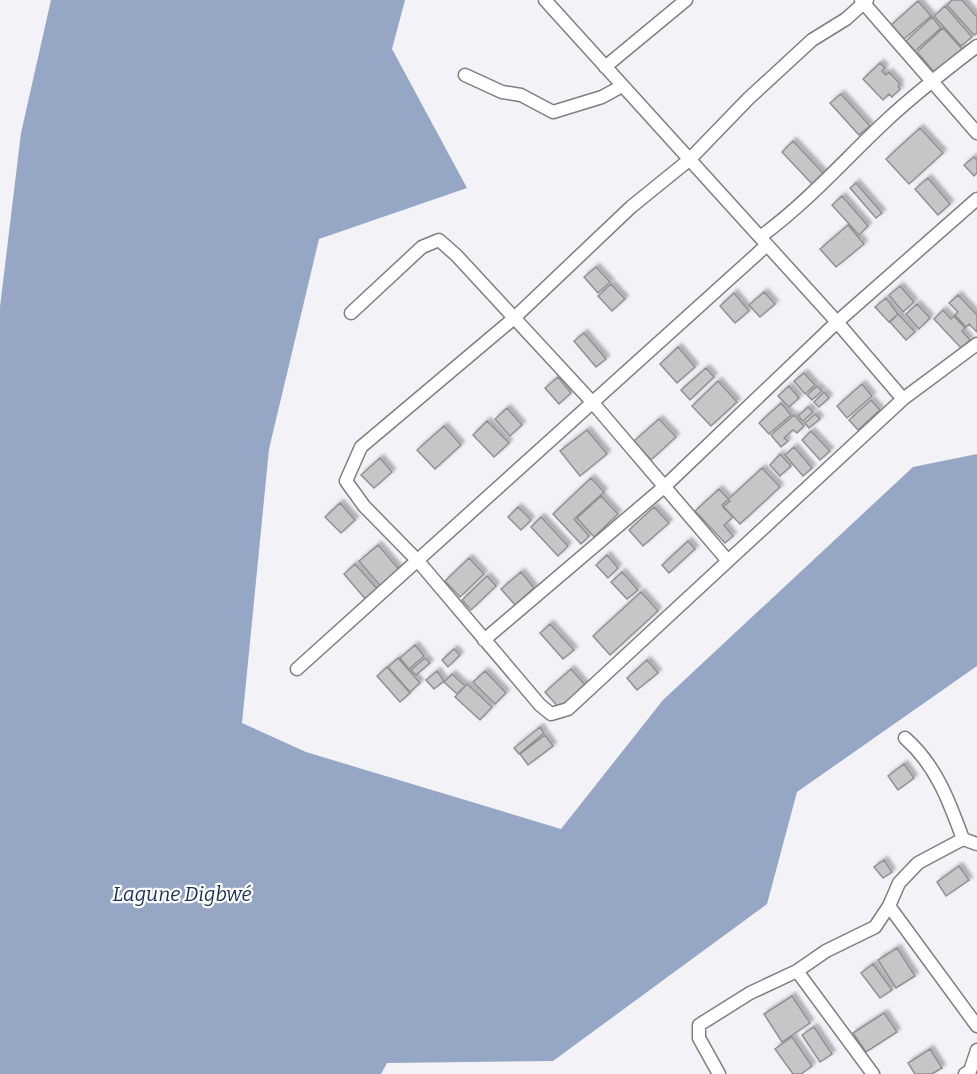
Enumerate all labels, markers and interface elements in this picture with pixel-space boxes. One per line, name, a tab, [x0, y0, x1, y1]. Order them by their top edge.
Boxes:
water label: Lagune Digbwé	[113, 882, 251, 906]

